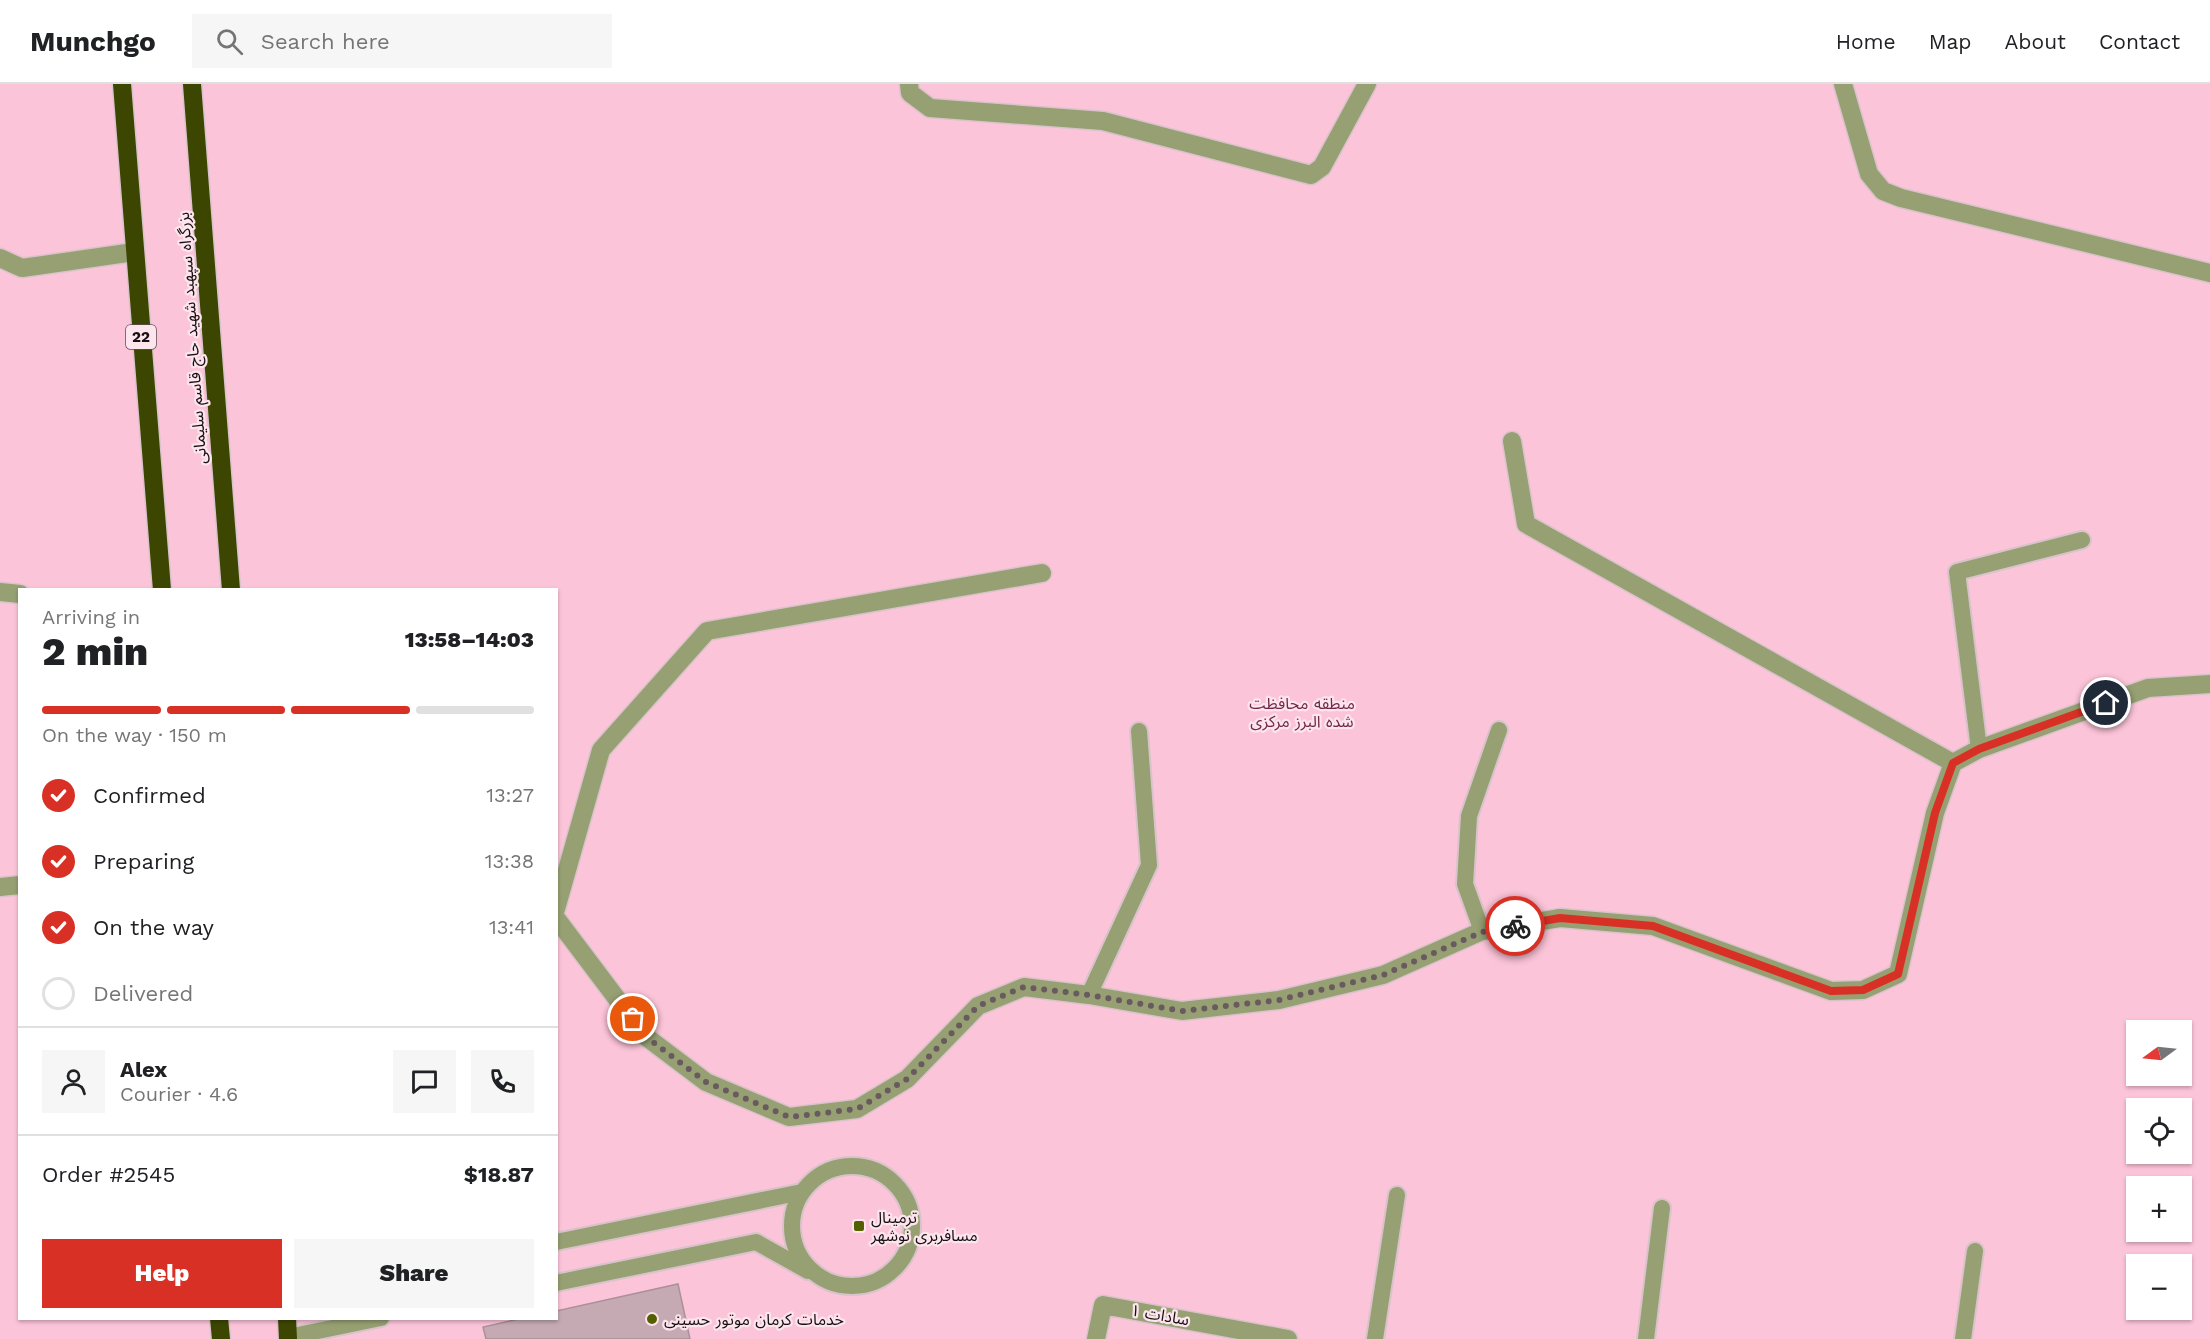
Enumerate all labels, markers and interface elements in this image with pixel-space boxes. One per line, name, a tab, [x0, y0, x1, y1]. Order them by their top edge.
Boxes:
search box	[192, 14, 612, 68]
text: Munchgo	[30, 25, 156, 58]
icon: search	[213, 25, 246, 58]
text: Search here	[261, 29, 390, 54]
text: Home	[1836, 29, 1896, 54]
text: Map	[1929, 29, 1972, 54]
text: About	[2005, 29, 2066, 54]
text: Contact	[2099, 29, 2180, 54]
street label: بزرگراه سپهبد شهید حاج قاسم سلیمانی	[174, 211, 213, 465]
road number: 22	[126, 325, 156, 349]
text: Arriving in	[42, 605, 140, 629]
text: 13:58–14:03	[405, 627, 534, 652]
text: 2 min	[42, 629, 148, 674]
pin	[2080, 677, 2131, 728]
icon: home	[2089, 686, 2122, 719]
park label: منطقه محافظت شده البرز مرکزی	[1249, 694, 1355, 731]
text: On the way · 150 m	[42, 723, 227, 747]
icon: check	[42, 779, 75, 812]
text: Confirmed	[93, 783, 206, 808]
text: 13:27	[486, 783, 534, 807]
icon: check	[42, 845, 75, 878]
text: Preparing	[93, 849, 194, 874]
text: 13:38	[485, 849, 534, 873]
courier	[1485, 896, 1545, 956]
icon: bike	[1499, 910, 1532, 943]
icon: check	[42, 911, 75, 944]
text: On the way	[93, 915, 214, 940]
text: 13:41	[489, 915, 534, 939]
text: Delivered	[93, 981, 193, 1006]
pin	[607, 993, 658, 1044]
icon: bag	[616, 1002, 649, 1035]
north arrow	[2126, 1020, 2192, 1086]
map controls	[2126, 1020, 2192, 1320]
button: person	[42, 1050, 105, 1113]
button: chat	[393, 1050, 456, 1113]
button: phone	[471, 1050, 534, 1113]
text: Alex	[120, 1057, 167, 1082]
text: Courier · 4.6	[120, 1082, 238, 1106]
button: locate	[2126, 1098, 2192, 1164]
text: Order #2545	[42, 1162, 175, 1187]
text: $18.87	[464, 1162, 534, 1187]
button: +	[2126, 1176, 2192, 1242]
place label: ترمینال مسافربری نوشهر	[870, 1208, 978, 1245]
marker: ترمینال مسافربری نوشهر	[852, 1219, 866, 1233]
button: Help	[42, 1239, 282, 1308]
button: Share	[294, 1239, 534, 1308]
button: −	[2126, 1254, 2192, 1320]
street label: سادات ۱	[1129, 1301, 1191, 1329]
place label: خدمات کرمان موتور حسینی	[664, 1310, 844, 1329]
marker: خدمات کرمان موتور حسینی	[645, 1312, 659, 1326]

